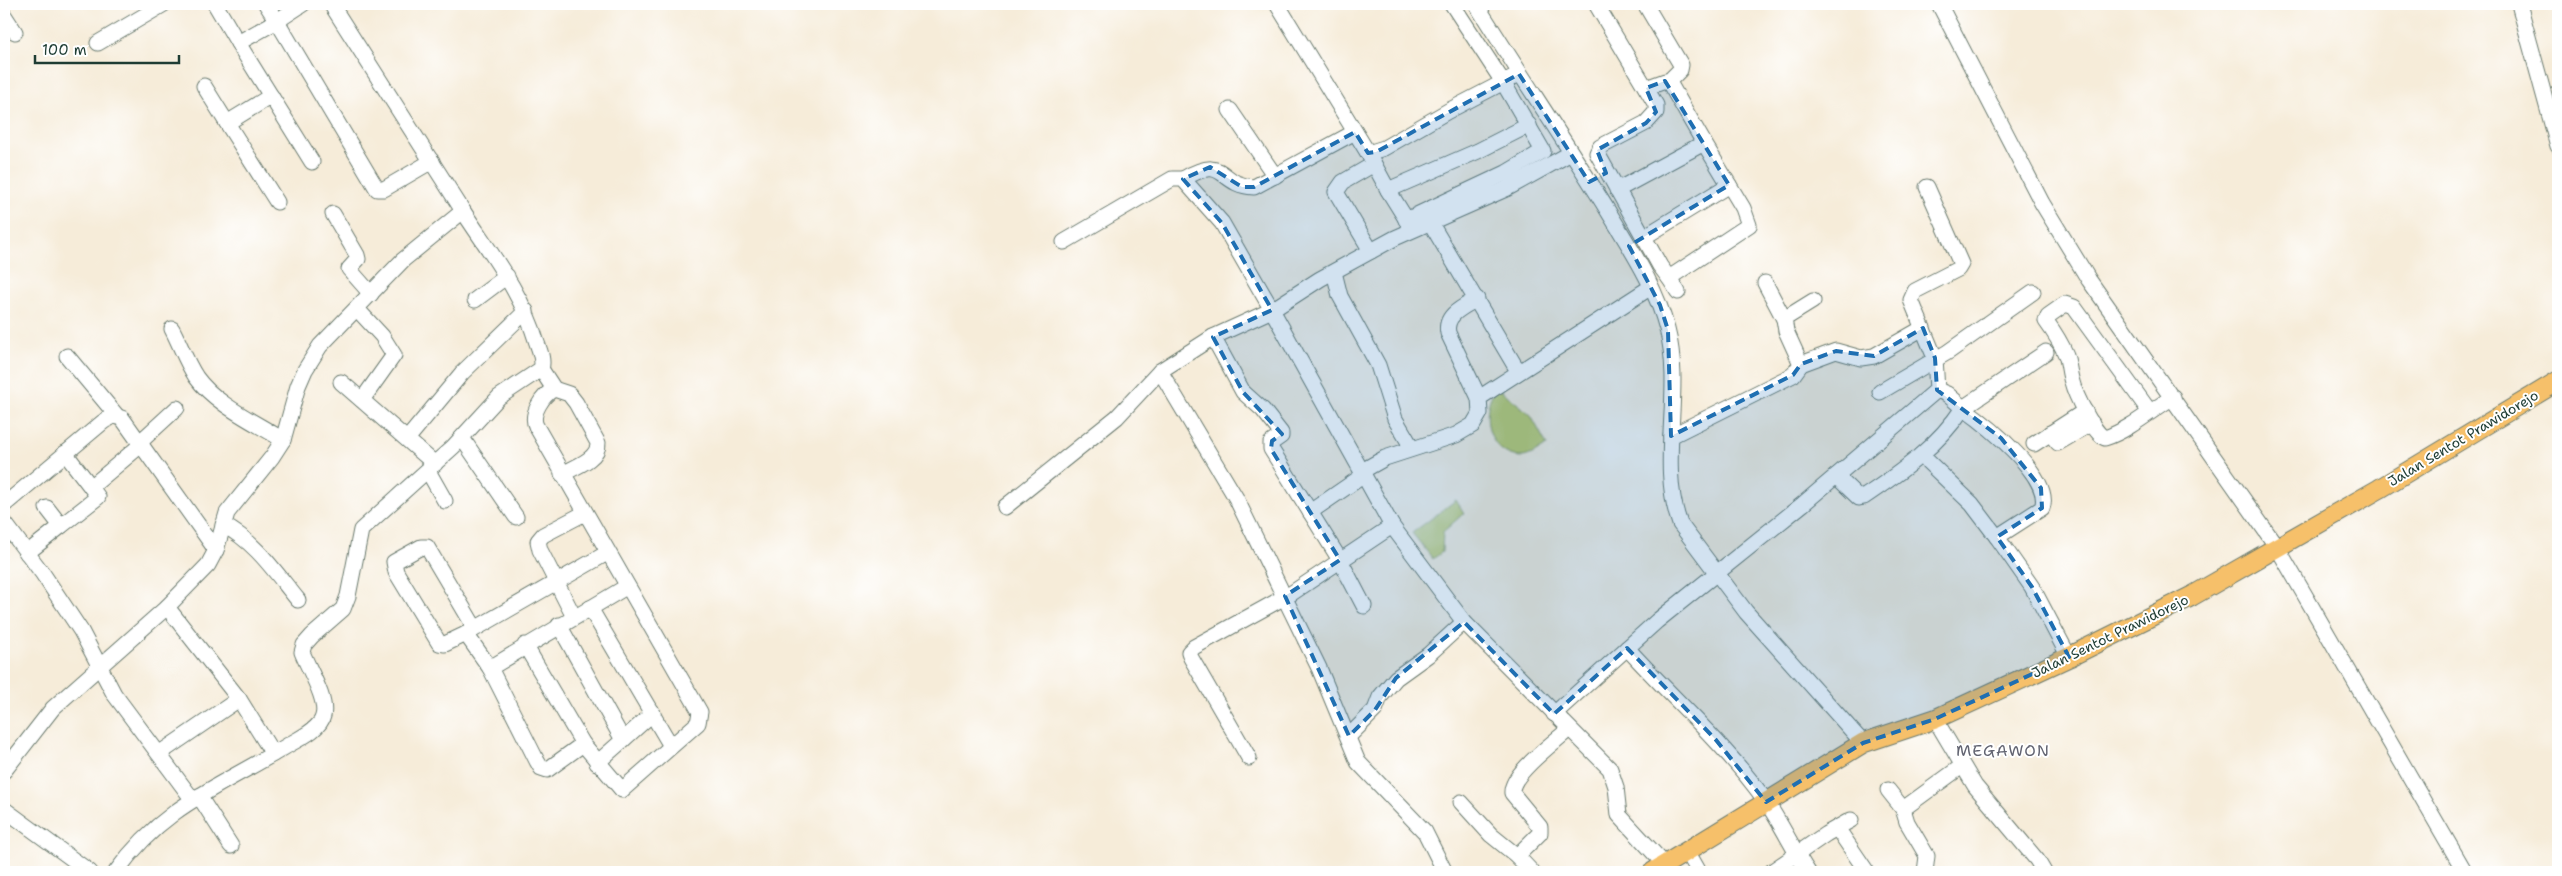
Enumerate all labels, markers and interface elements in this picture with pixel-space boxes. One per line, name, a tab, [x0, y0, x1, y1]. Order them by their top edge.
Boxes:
scale bar	[35, 32, 179, 64]
text: 100 m	[42, 40, 87, 60]
street label: Jalan Sentot Prawidorejo	[2384, 386, 2542, 490]
street label: Jalan Sentot Prawidorejo	[2029, 590, 2191, 682]
district label: MEGAWON	[1956, 740, 2050, 761]

